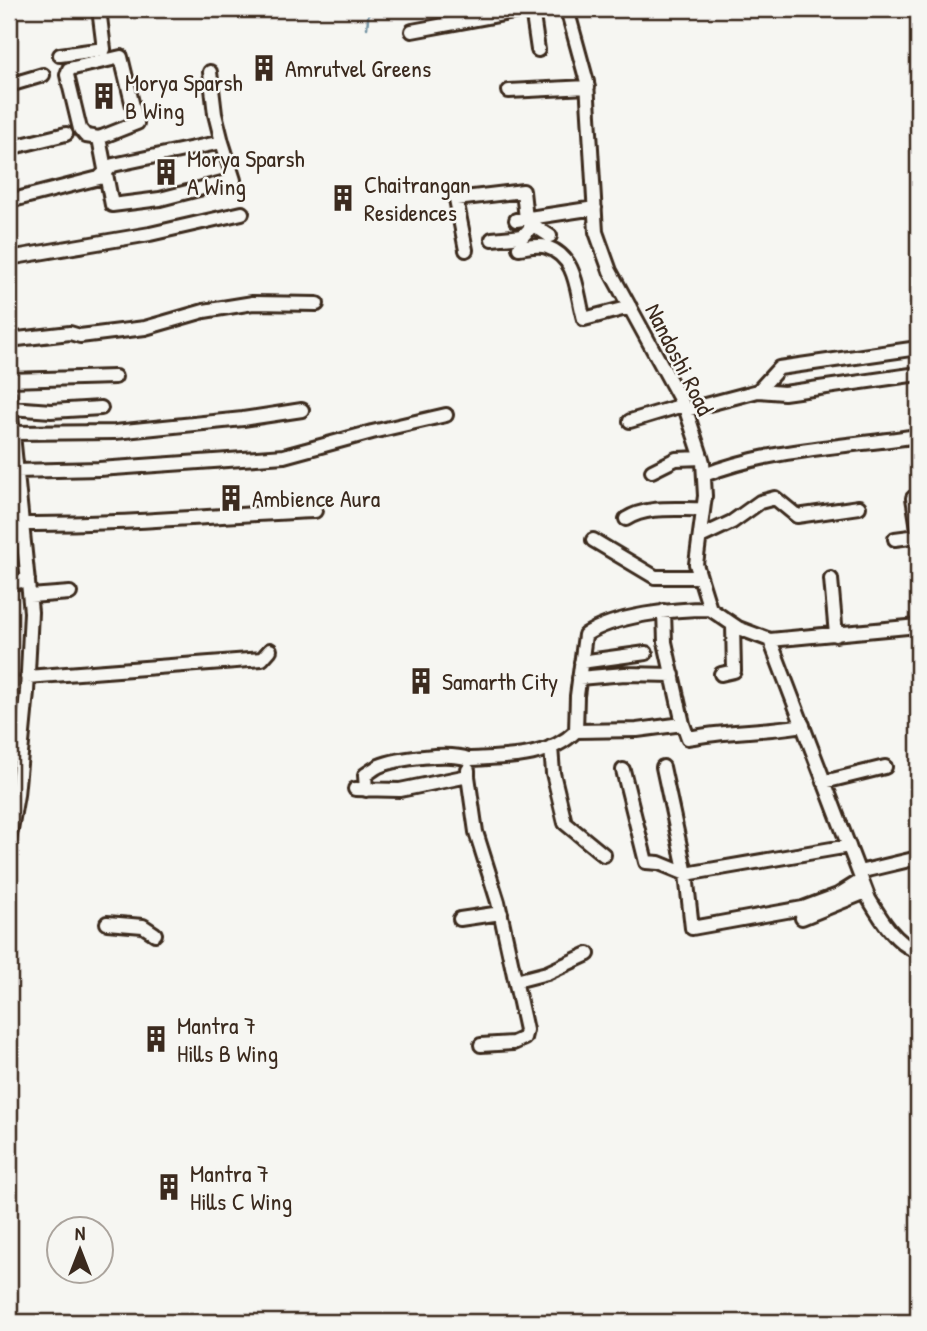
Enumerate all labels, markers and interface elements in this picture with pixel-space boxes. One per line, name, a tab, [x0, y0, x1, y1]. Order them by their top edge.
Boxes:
place label: Amrutvel Greens	[285, 52, 431, 84]
building icon: Amrutvel Greens	[249, 53, 279, 83]
place label: Morya Sparsh B Wing	[125, 66, 243, 126]
building icon: Morya Sparsh B Wing	[89, 81, 119, 111]
place label: Morya Sparsh A Wing	[187, 142, 305, 202]
building icon: Morya Sparsh A Wing	[151, 157, 181, 187]
place label: Chaitrangan Residences	[364, 168, 471, 228]
building icon: Chaitrangan Residences	[328, 183, 358, 213]
street label: Nandoshi Road	[638, 298, 722, 420]
place label: Ambience Aura	[252, 482, 380, 514]
building icon: Ambience Aura	[216, 483, 246, 513]
place label: Samarth City	[442, 665, 558, 697]
building icon: Samarth City	[406, 666, 436, 696]
place label: Mantra 7 Hills B Wing	[177, 1009, 278, 1069]
building icon: Mantra 7 Hills B Wing	[141, 1024, 171, 1054]
place label: Mantra 7 Hills C Wing	[190, 1157, 292, 1217]
building icon: Mantra 7 Hills C Wing	[154, 1172, 184, 1202]
north arrow	[46, 1216, 116, 1286]
text: N	[75, 1220, 85, 1246]

